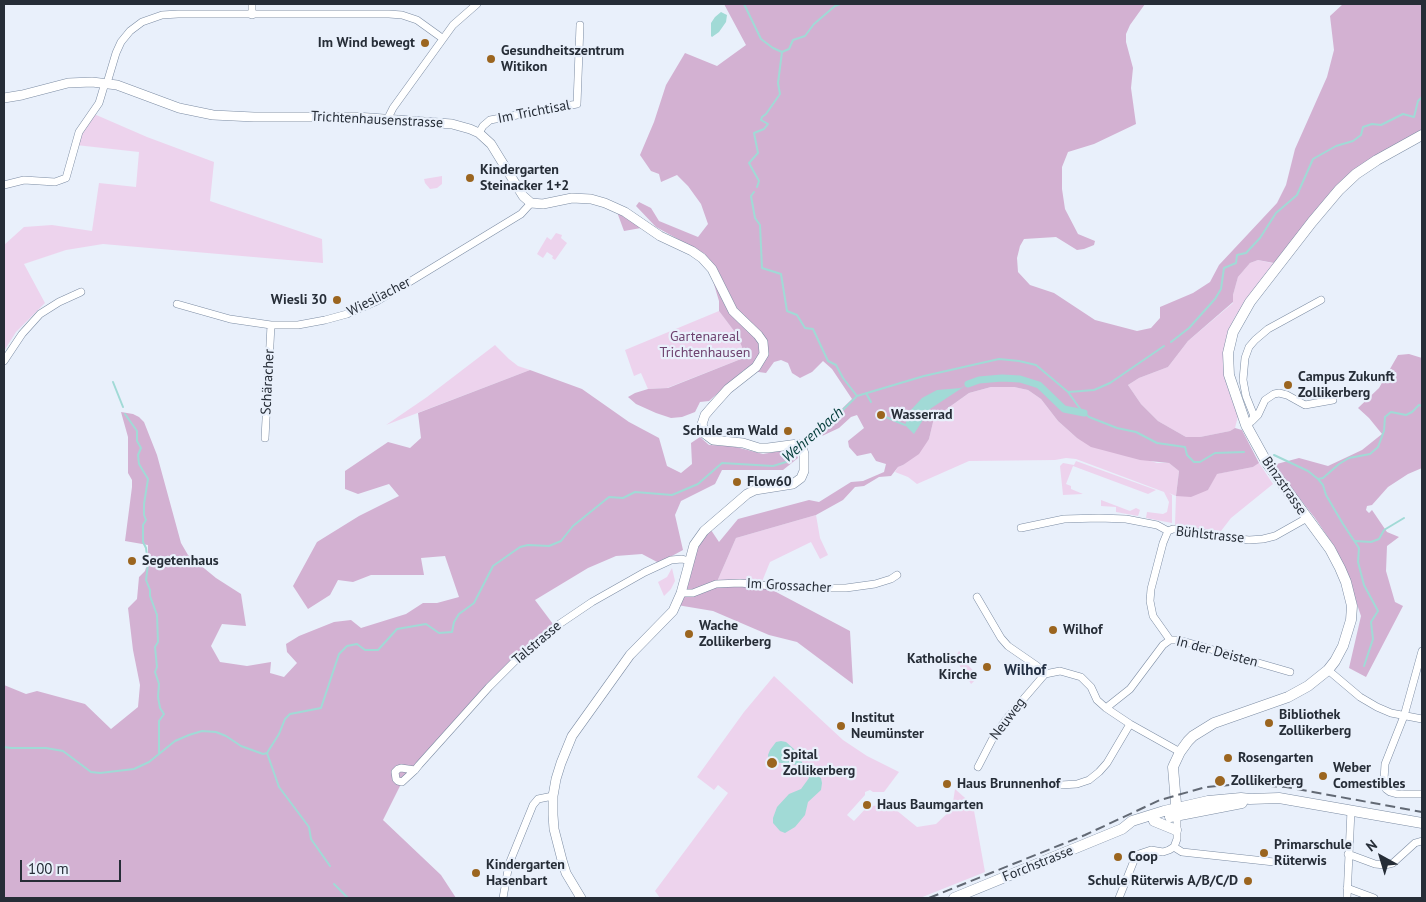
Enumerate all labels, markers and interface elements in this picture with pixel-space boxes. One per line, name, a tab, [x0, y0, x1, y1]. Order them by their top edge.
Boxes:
place label: Im Wind bewegt	[318, 35, 415, 51]
marker: Im Wind bewegt	[419, 37, 431, 49]
place label: Gesundheitszentrum Witikon	[501, 43, 624, 75]
marker: Gesundheitszentrum Witikon	[485, 53, 497, 65]
street label: Im Trichtisal	[496, 97, 572, 127]
street label: Trichtenhausenstrasse	[311, 108, 443, 132]
place label: Kindergarten Steinacker 1+2	[480, 162, 569, 194]
marker: Kindergarten Steinacker 1+2	[464, 172, 476, 184]
street label: Wiesliacher	[344, 274, 414, 320]
place label: Wiesli 30	[271, 292, 327, 308]
marker: Wiesli 30	[331, 294, 343, 306]
park label: Gartenareal Trichtenhausen	[660, 329, 750, 362]
street label: Schäracher	[258, 349, 278, 415]
place label: Campus Zukunft Zollikerberg	[1298, 369, 1395, 402]
marker: Campus Zukunft Zollikerberg	[1282, 379, 1294, 391]
water label: Wehrenbach	[779, 404, 847, 466]
place label: Wasserrad	[891, 407, 953, 423]
marker: Wasserrad	[875, 409, 887, 421]
place label: Schule am Wald	[683, 423, 778, 439]
marker: Schule am Wald	[782, 425, 794, 437]
street label: Binzstrasse	[1258, 454, 1310, 518]
place label: Flow60	[747, 474, 792, 490]
marker: Flow60	[731, 476, 743, 488]
street label: Bühlstrasse	[1175, 523, 1245, 547]
place label: Segetenhaus	[142, 553, 219, 569]
marker: Segetenhaus	[126, 555, 138, 567]
street label: Im Grossacher	[746, 575, 832, 597]
street label: Talstrasse	[509, 618, 565, 668]
place label: Wache Zollikerberg	[699, 618, 771, 650]
place label: Wilhof	[1063, 622, 1102, 638]
marker: Wilhof	[1047, 624, 1059, 636]
marker: Wache Zollikerberg	[683, 628, 695, 640]
street label: In der Deisten	[1174, 633, 1260, 671]
place label: Katholische Kirche	[907, 651, 977, 684]
marker: Katholische Kirche	[981, 661, 993, 673]
district label: Wilhof	[1004, 662, 1046, 680]
street label: Neuweg	[987, 695, 1029, 743]
place label: Bibliothek Zollikerberg	[1279, 707, 1351, 740]
place label: Institut Neumünster	[851, 710, 924, 742]
marker: Bibliothek Zollikerberg	[1263, 717, 1275, 729]
marker: Institut Neumünster	[835, 720, 847, 732]
place label: Spital Zollikerberg	[783, 747, 855, 780]
place label: Rosengarten	[1238, 750, 1313, 766]
marker: Rosengarten	[1222, 752, 1234, 764]
marker: Spital Zollikerberg	[765, 756, 779, 770]
place label: Weber Comestibles	[1333, 760, 1405, 792]
marker: Weber Comestibles	[1317, 770, 1329, 782]
place label: Zollikerberg	[1231, 773, 1303, 789]
marker: Zollikerberg	[1213, 774, 1227, 788]
place label: Haus Brunnenhof	[957, 776, 1060, 792]
marker: Haus Brunnenhof	[941, 778, 953, 790]
place label: Haus Baumgarten	[877, 797, 983, 813]
marker: Haus Baumgarten	[861, 799, 873, 811]
north arrow	[1356, 832, 1406, 882]
text: N	[1362, 835, 1381, 855]
place label: Primarschule Rüterwis	[1274, 837, 1352, 870]
street label: Forchstrasse	[1000, 842, 1076, 886]
marker: Primarschule Rüterwis	[1258, 847, 1270, 859]
place label: Coop	[1128, 849, 1158, 865]
scale bar	[22, 850, 124, 882]
marker: Coop	[1112, 851, 1124, 863]
place label: Kindergarten Hasenbart	[486, 857, 565, 890]
text: 100 m	[28, 859, 69, 878]
marker: Kindergarten Hasenbart	[470, 867, 482, 879]
place label: Schule Rüterwis A/B/C/D	[1088, 873, 1238, 889]
marker: Schule Rüterwis A/B/C/D	[1242, 875, 1254, 887]

